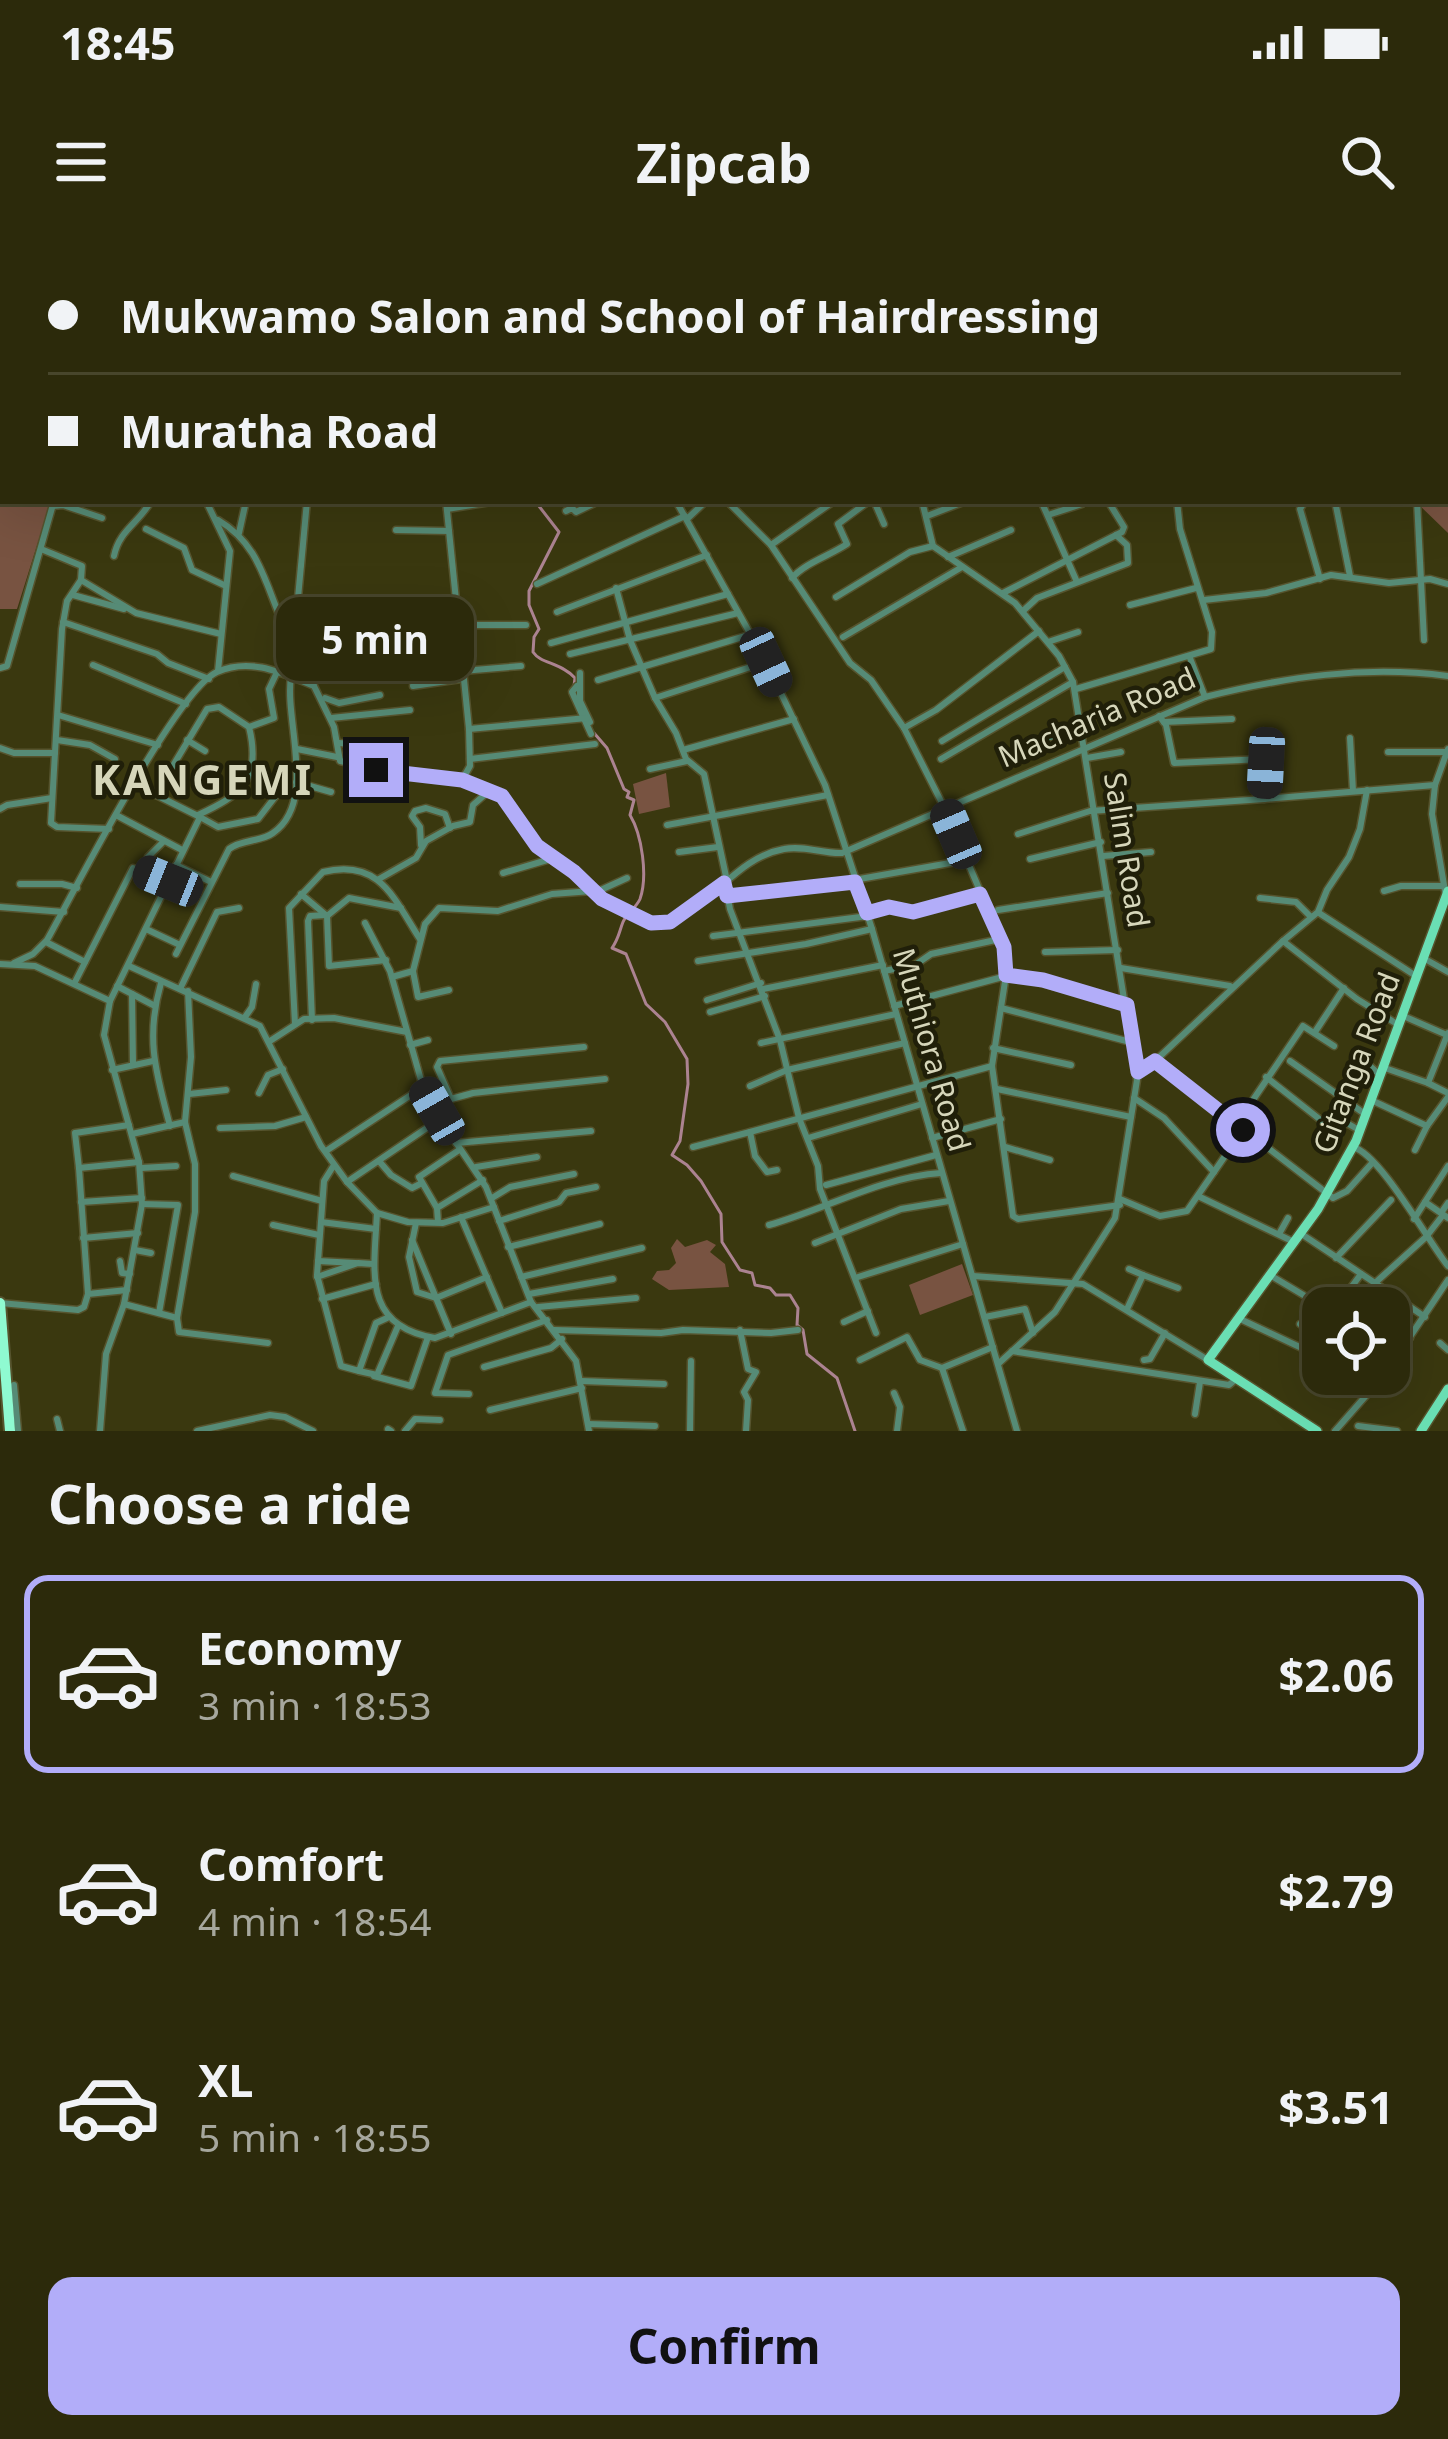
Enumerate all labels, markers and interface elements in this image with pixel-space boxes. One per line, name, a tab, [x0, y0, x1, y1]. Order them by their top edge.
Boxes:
text: 18:45	[60, 12, 176, 73]
text: Zipcab	[636, 125, 812, 199]
icon: menu	[48, 129, 114, 195]
icon: search	[1334, 129, 1400, 195]
text: Mukwamo Salon and School of Hairdressing	[120, 285, 1100, 346]
text: Muratha Road	[120, 400, 438, 461]
callout: 5 min	[277, 596, 475, 680]
text: 5 min	[321, 612, 429, 665]
car	[734, 622, 798, 702]
street label: Macharia Road	[991, 657, 1201, 777]
car	[1246, 726, 1286, 800]
route end	[349, 743, 403, 797]
district label: KANGEMI	[92, 750, 314, 807]
street label: Salim Road	[1095, 769, 1160, 930]
car	[925, 794, 987, 874]
car	[128, 851, 208, 911]
street label: Muthiora Road	[884, 943, 981, 1156]
street label: Gitanga Road	[1302, 966, 1409, 1159]
car	[403, 1071, 471, 1151]
route start	[1216, 1103, 1270, 1157]
map controls	[1302, 1287, 1410, 1395]
button: locate	[1302, 1287, 1410, 1395]
text: Choose a ride	[48, 1466, 412, 1540]
text: Economy	[198, 1617, 402, 1678]
icon: car	[54, 1620, 162, 1728]
text: $2.06	[1278, 1644, 1394, 1705]
text: 3 min · 18:53	[198, 1678, 432, 1731]
text: Comfort	[198, 1833, 384, 1894]
icon: car	[54, 1836, 162, 1944]
text: $2.79	[1278, 1860, 1394, 1921]
text: 4 min · 18:54	[198, 1894, 432, 1947]
text: XL	[198, 2049, 253, 2110]
icon: car	[54, 2052, 162, 2160]
text: $3.51	[1278, 2076, 1394, 2137]
text: 5 min · 18:55	[198, 2110, 432, 2163]
button: Confirm	[48, 2277, 1400, 2415]

